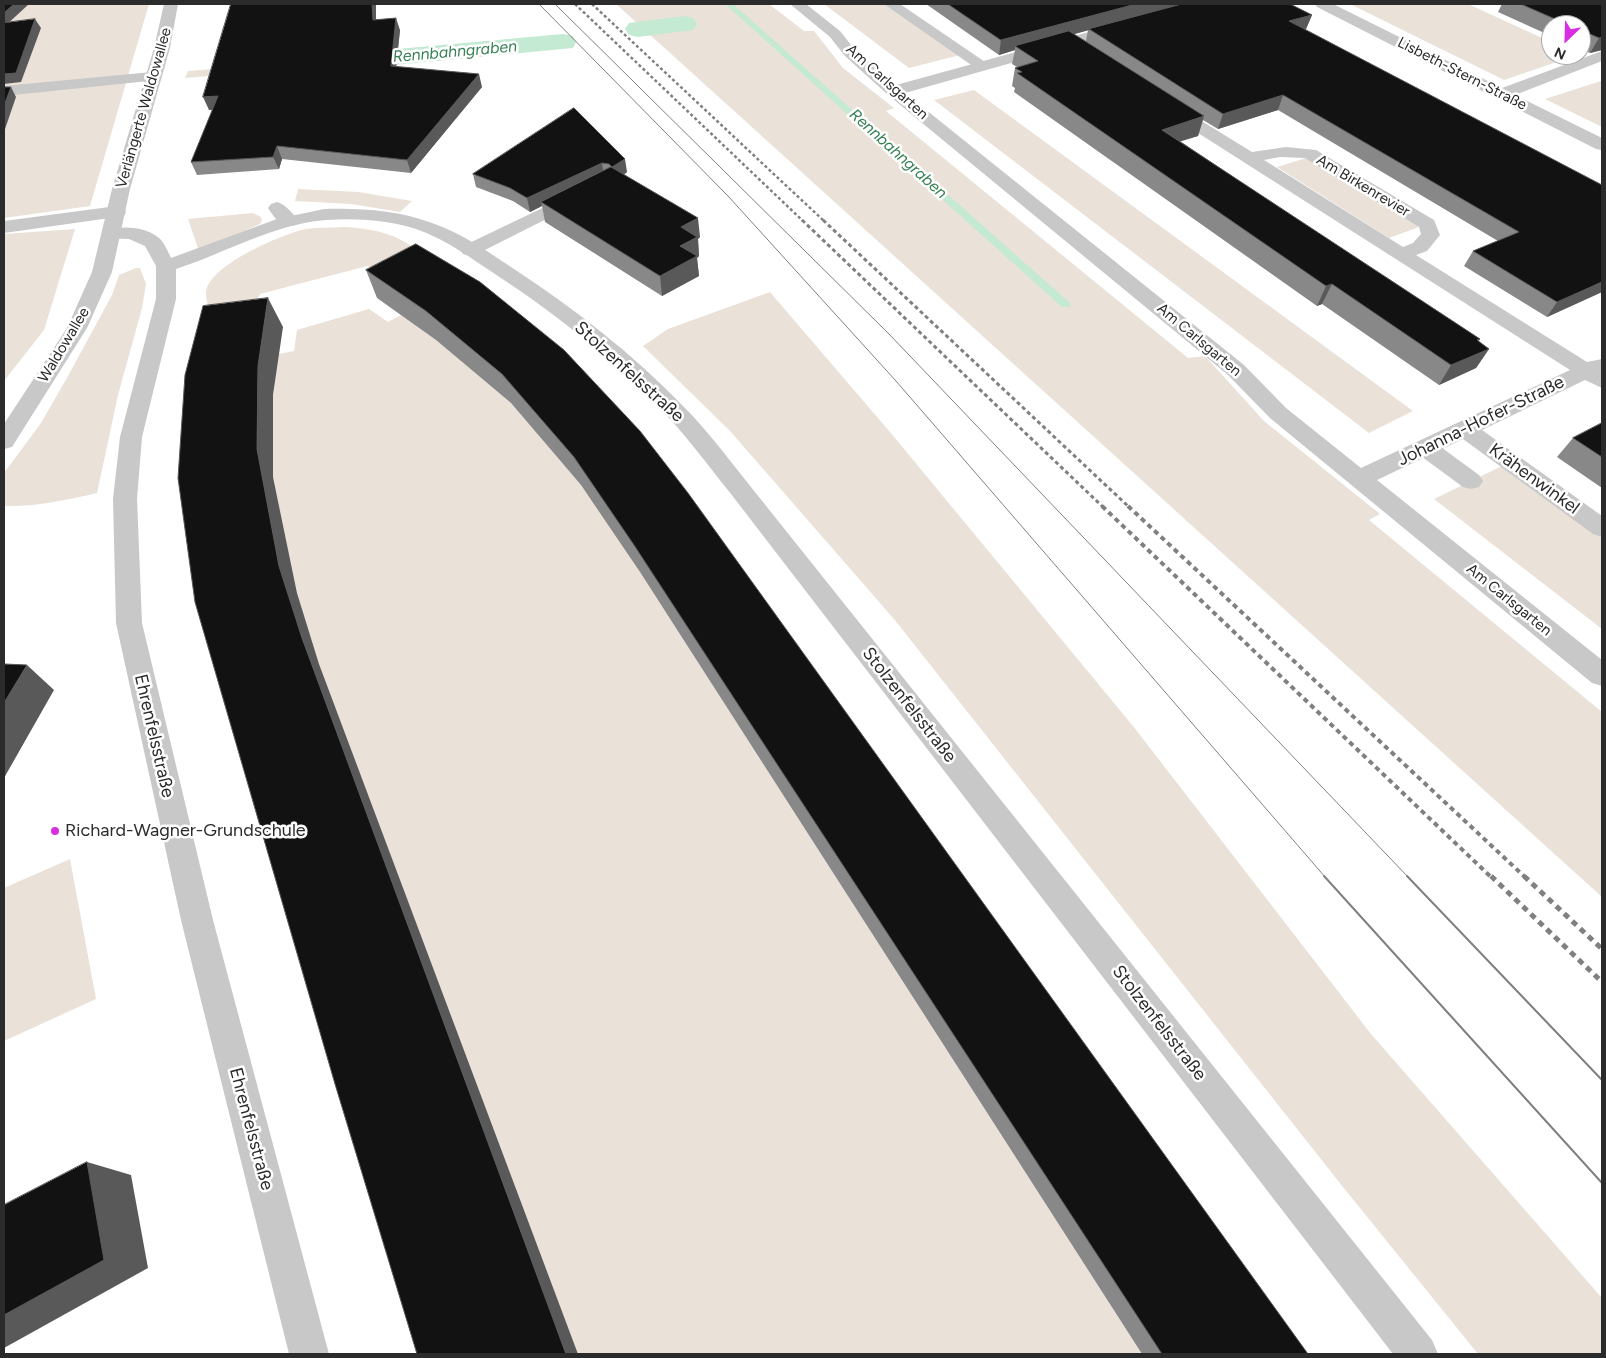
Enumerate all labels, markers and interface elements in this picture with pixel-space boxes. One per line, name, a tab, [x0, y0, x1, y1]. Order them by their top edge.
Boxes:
north arrow	[1541, 15, 1591, 65]
street label: Verlängerte Waldowallee	[112, 26, 176, 190]
street label: Lisbeth-Stern-Straße	[1394, 34, 1530, 114]
water label: Rennbahngraben	[392, 37, 518, 67]
street label: Am Carlsgarten	[842, 40, 932, 124]
text: N	[1552, 43, 1569, 63]
water label: Rennbahngraben	[845, 105, 951, 203]
street label: Am Birkenrevier	[1313, 151, 1413, 221]
street label: Am Carlsgarten	[1153, 300, 1245, 380]
street label: Waldowallee	[35, 304, 93, 386]
street label: Stolzenfelsstraße	[570, 317, 688, 427]
street label: Johanna-Hofer-Straße	[1394, 371, 1568, 471]
street label: Krähenwinkel	[1485, 439, 1583, 519]
street label: Am Carlsgarten	[1463, 560, 1555, 640]
street label: Stolzenfelsstraße	[857, 643, 961, 767]
street label: Ehrenfelsstraße	[129, 672, 179, 800]
place label: Richard-Wagner-Grundschule	[65, 820, 306, 842]
marker: Richard-Wagner-Grundschule	[49, 825, 61, 837]
street label: Stolzenfelsstraße	[1107, 961, 1211, 1085]
street label: Ehrenfelsstraße	[224, 1065, 278, 1193]

